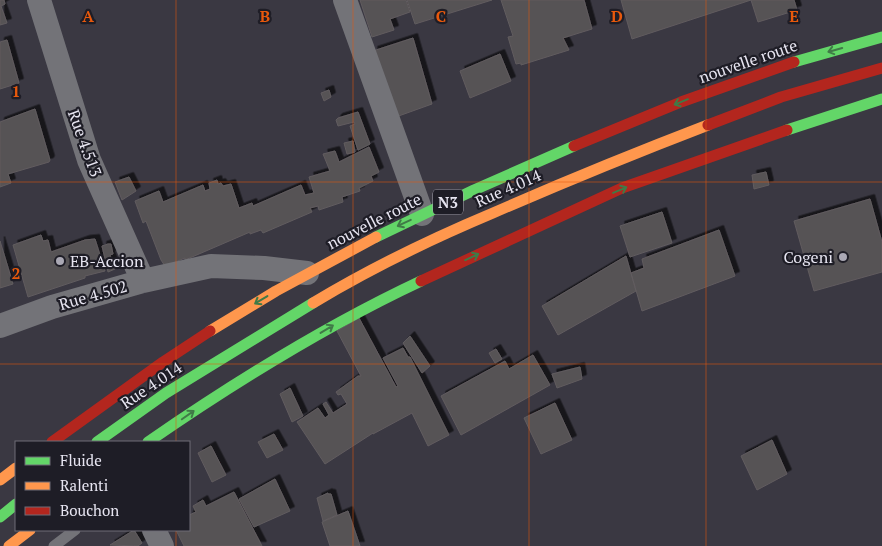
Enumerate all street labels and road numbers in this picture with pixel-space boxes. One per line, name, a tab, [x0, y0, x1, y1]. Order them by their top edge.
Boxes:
street label: nouvelle route	[696, 34, 800, 88]
street label: Rue 4.513	[63, 106, 107, 180]
street label: Rue 4.014	[472, 164, 545, 212]
street label: nouvelle route	[323, 188, 425, 254]
road number: N3	[433, 190, 463, 214]
street label: Rue 4.502	[56, 275, 130, 315]
street label: Rue 4.014	[116, 356, 187, 414]

